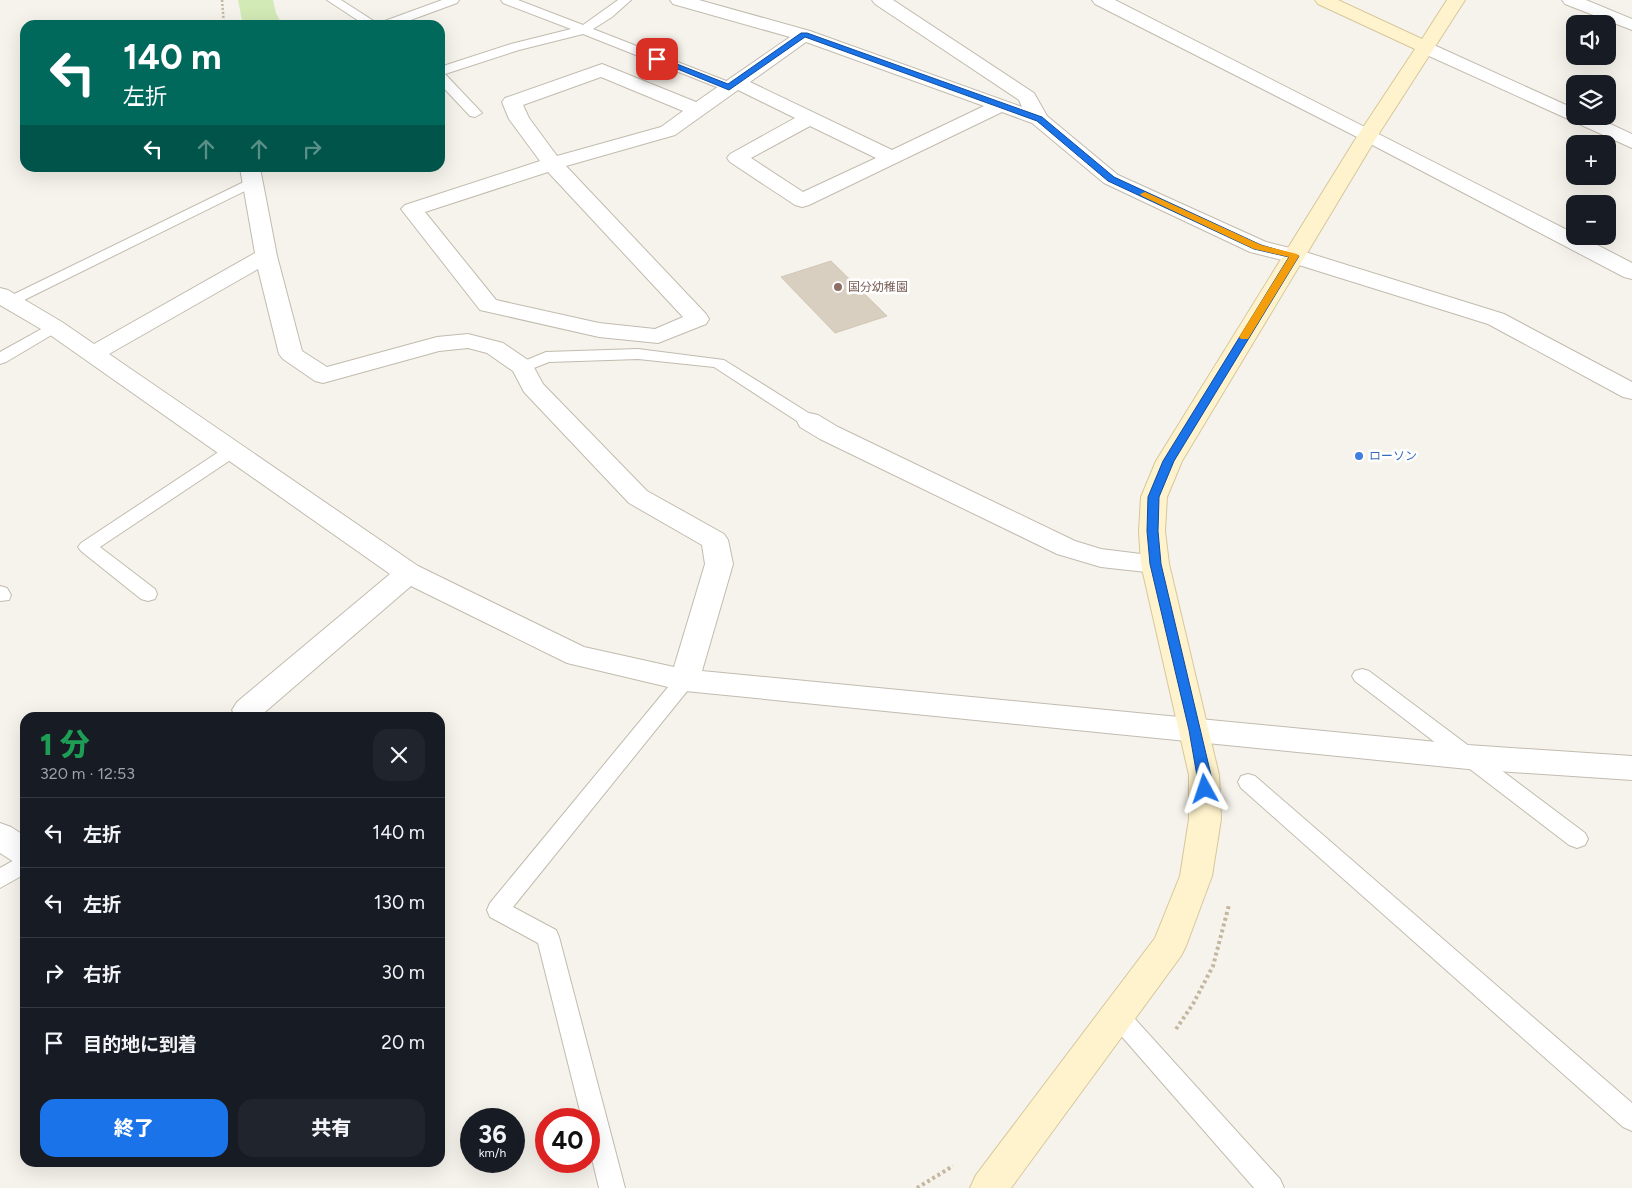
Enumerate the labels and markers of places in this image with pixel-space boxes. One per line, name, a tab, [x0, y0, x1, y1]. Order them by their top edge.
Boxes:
pin	[636, 38, 678, 80]
place label: 国分幼稚園	[848, 280, 908, 294]
marker: 国分幼稚園	[832, 281, 844, 293]
place label: ローソン	[1369, 449, 1417, 463]
marker: ローソン	[1353, 450, 1365, 462]

